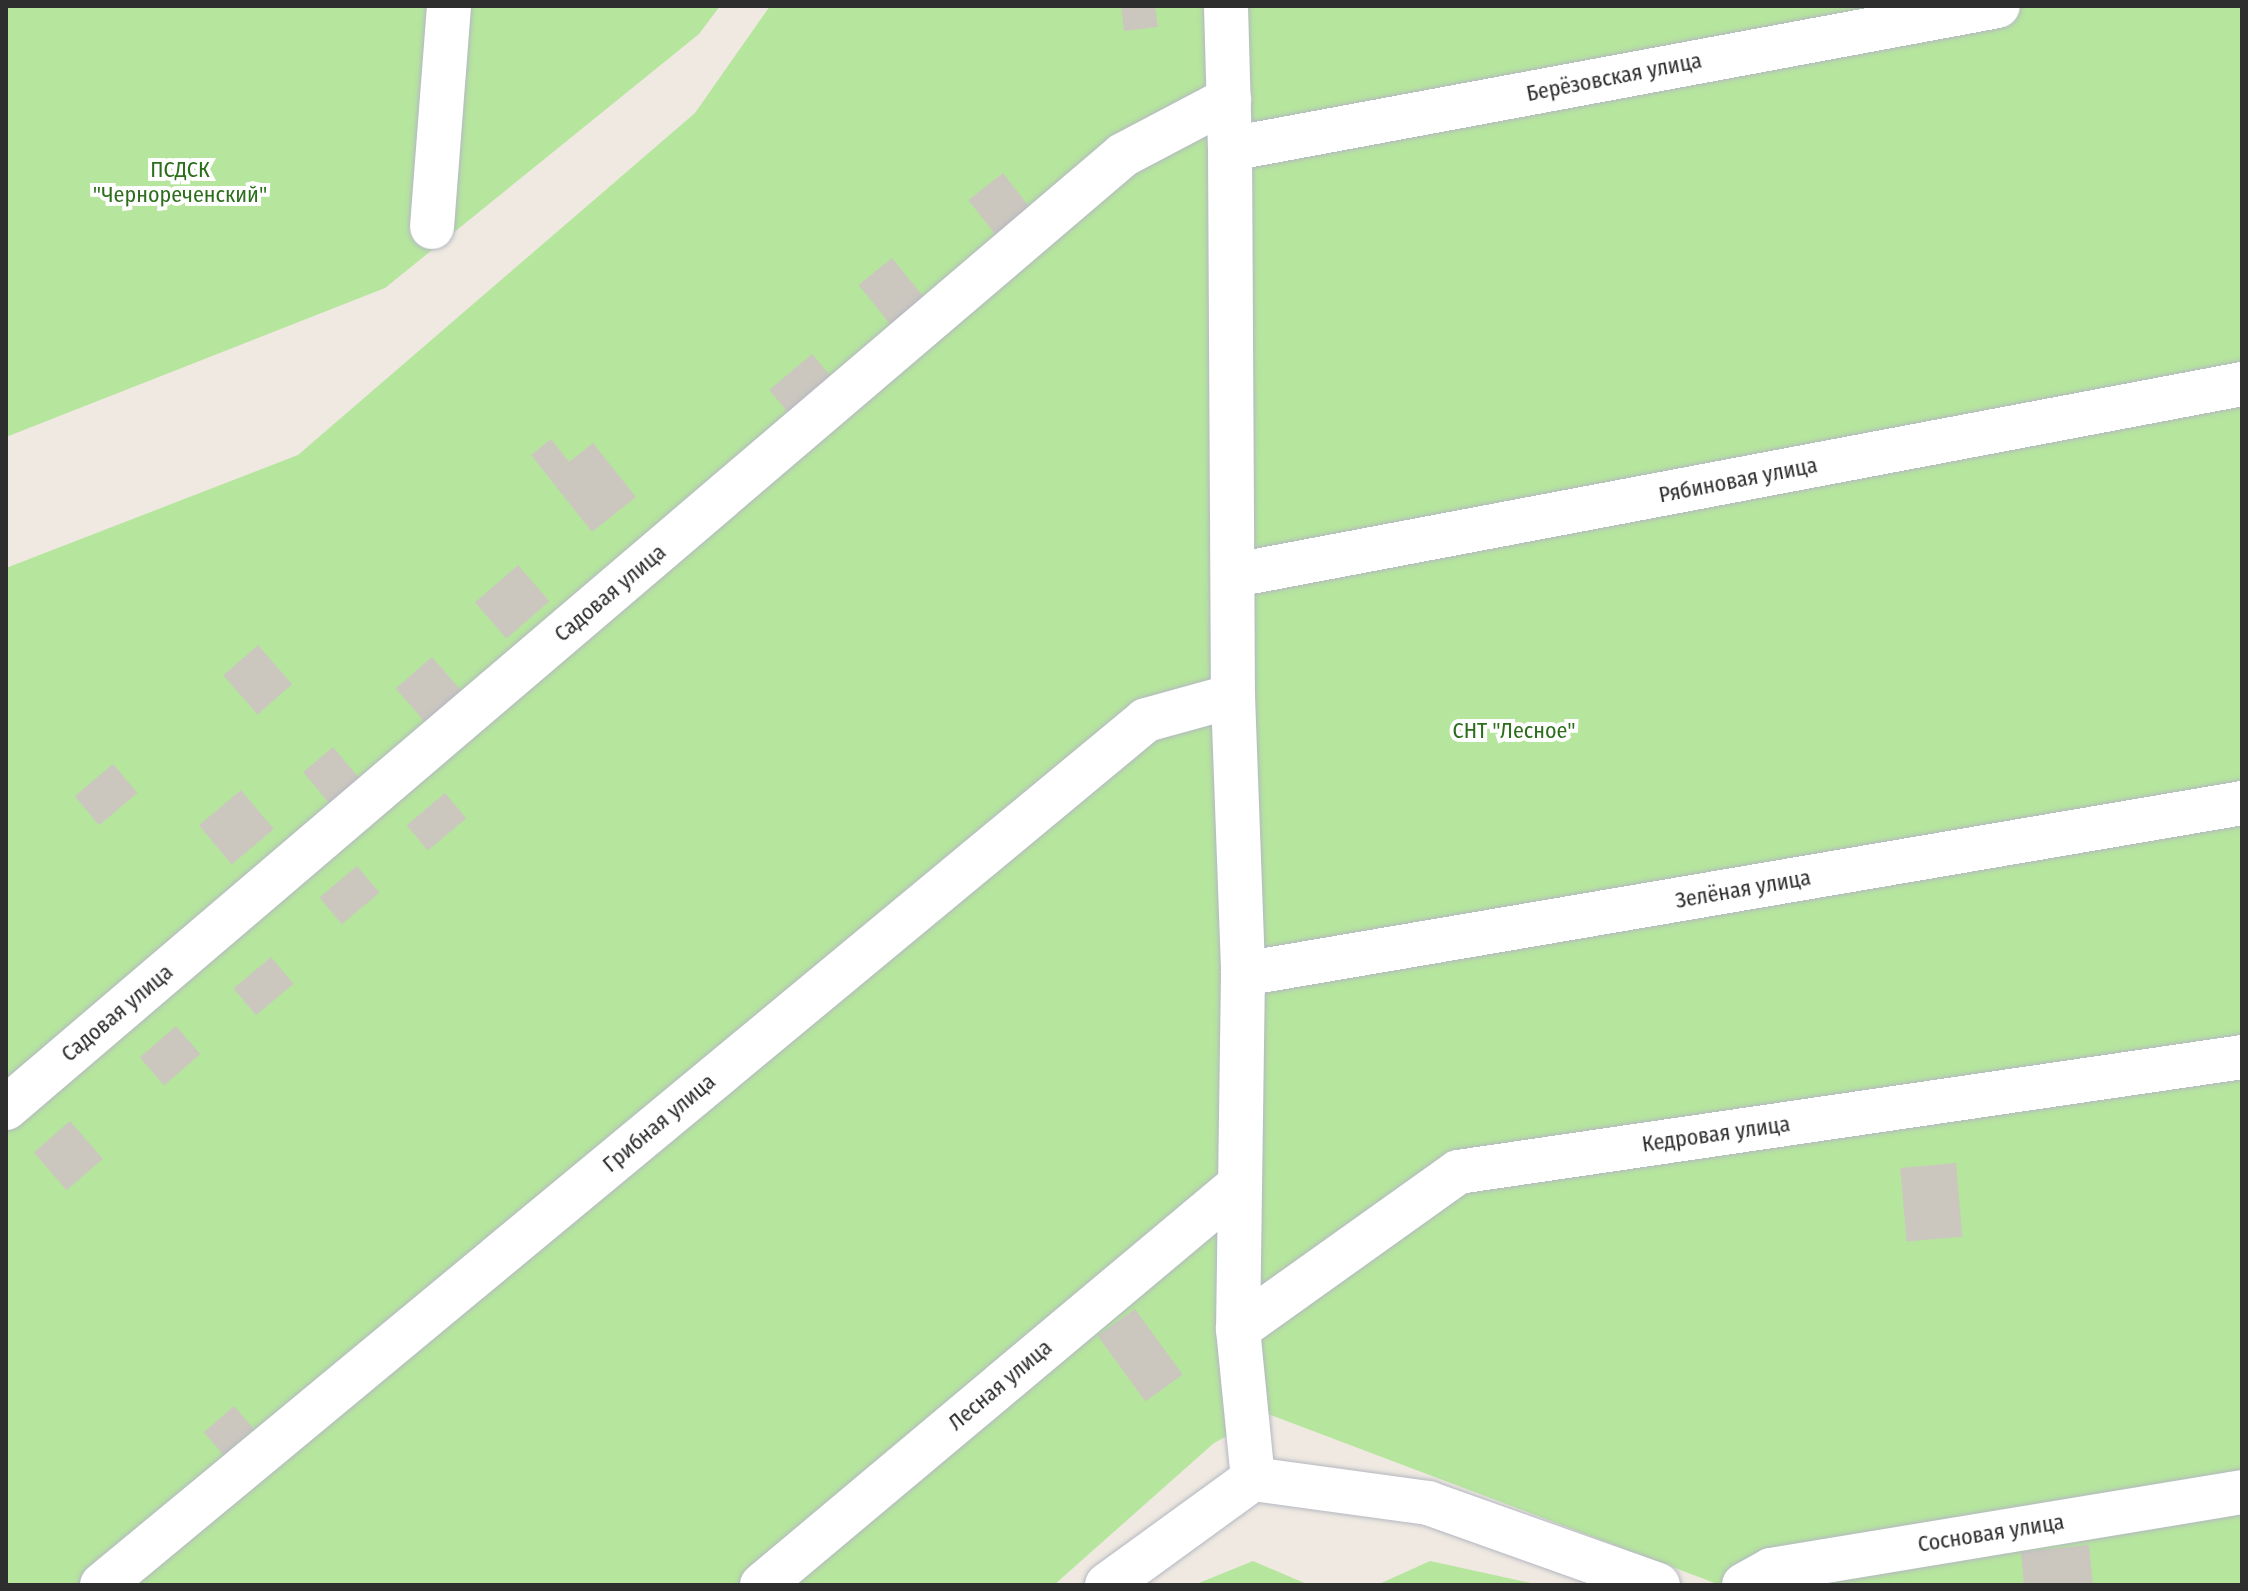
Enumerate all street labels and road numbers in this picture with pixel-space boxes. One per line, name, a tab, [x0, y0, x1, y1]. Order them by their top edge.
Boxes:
street label: Берёзовская улица	[1524, 47, 1704, 107]
street label: Рябиновая улица	[1656, 452, 1820, 508]
street label: Садовая улица	[549, 539, 671, 647]
street label: Зелёная улица	[1673, 864, 1813, 914]
street label: Садовая улица	[56, 959, 178, 1067]
street label: Грибная улица	[597, 1068, 721, 1178]
street label: Кедровая улица	[1640, 1111, 1792, 1157]
street label: Лесная улица	[943, 1334, 1057, 1436]
street label: Сосновая улица	[1916, 1508, 2066, 1558]

